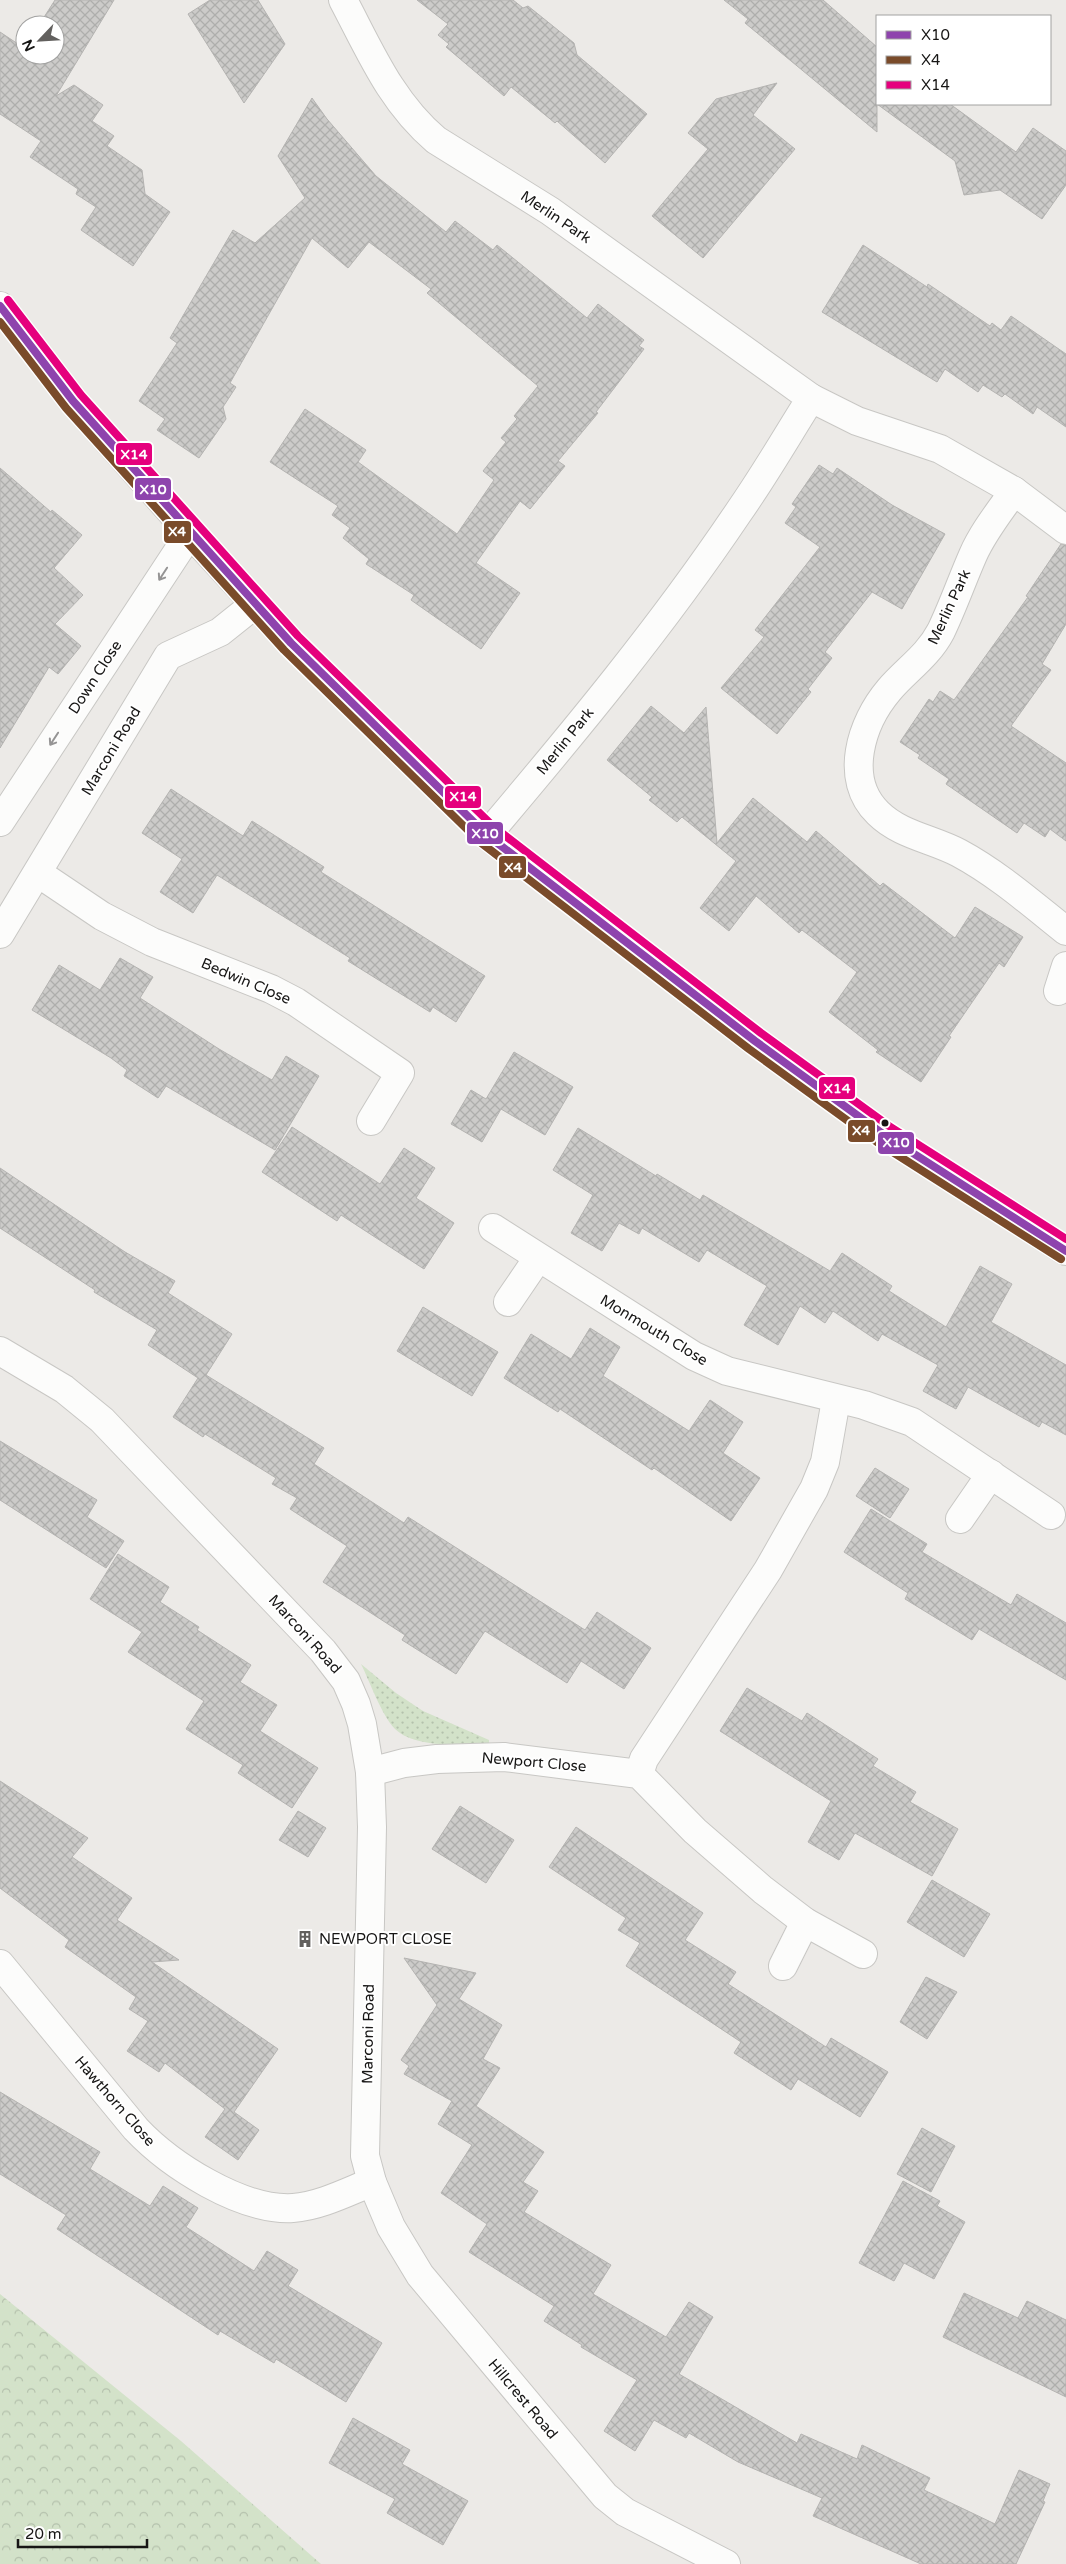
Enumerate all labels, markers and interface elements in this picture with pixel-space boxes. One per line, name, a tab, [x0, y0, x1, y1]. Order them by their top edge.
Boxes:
north arrow	[15, 15, 65, 65]
legend	[876, 15, 1051, 105]
text: X10	[921, 26, 950, 44]
text: N	[19, 37, 39, 54]
text: X4	[921, 51, 941, 69]
text: X14	[921, 76, 950, 94]
street label: Merlin Park	[517, 187, 595, 247]
line badge: X14	[115, 442, 153, 466]
text: X14	[121, 446, 148, 463]
line badge: X10	[134, 477, 172, 501]
text: X10	[140, 481, 167, 498]
line badge: X4	[163, 520, 192, 544]
text: X4	[168, 523, 186, 540]
street label: Merlin Park	[924, 566, 974, 648]
one-way arrow	[158, 567, 168, 581]
street label: Down Close	[65, 637, 125, 717]
street label: Marconi Road	[78, 704, 144, 798]
street label: Merlin Park	[532, 704, 598, 778]
one-way arrow	[49, 732, 60, 746]
line badge: X14	[444, 785, 482, 809]
text: X14	[450, 788, 477, 805]
line badge: X10	[466, 821, 504, 845]
text: X10	[472, 825, 499, 842]
line badge: X4	[498, 855, 527, 879]
text: X4	[504, 859, 522, 876]
street label: Bedwin Close	[198, 954, 294, 1008]
line badge: X14	[818, 1076, 856, 1100]
text: X14	[824, 1080, 851, 1097]
unlabelled marker	[880, 1118, 890, 1128]
line badge: X4	[847, 1119, 876, 1143]
text: X4	[852, 1122, 870, 1139]
line badge: X10	[877, 1131, 915, 1155]
text: X10	[883, 1134, 910, 1151]
street label: Monmouth Close	[597, 1291, 711, 1369]
street label: Marconi Road	[265, 1591, 345, 1677]
street label: Newport Close	[481, 1748, 587, 1776]
building icon: NEWPORT CLOSE	[295, 1929, 315, 1949]
place label: NEWPORT CLOSE	[319, 1930, 452, 1948]
street label: Marconi Road	[358, 1984, 378, 2084]
street label: Hawthorn Close	[71, 2052, 159, 2150]
street label: Hillcrest Road	[484, 2355, 562, 2443]
scale bar	[18, 2516, 146, 2548]
text: 20 m	[25, 2525, 62, 2543]

